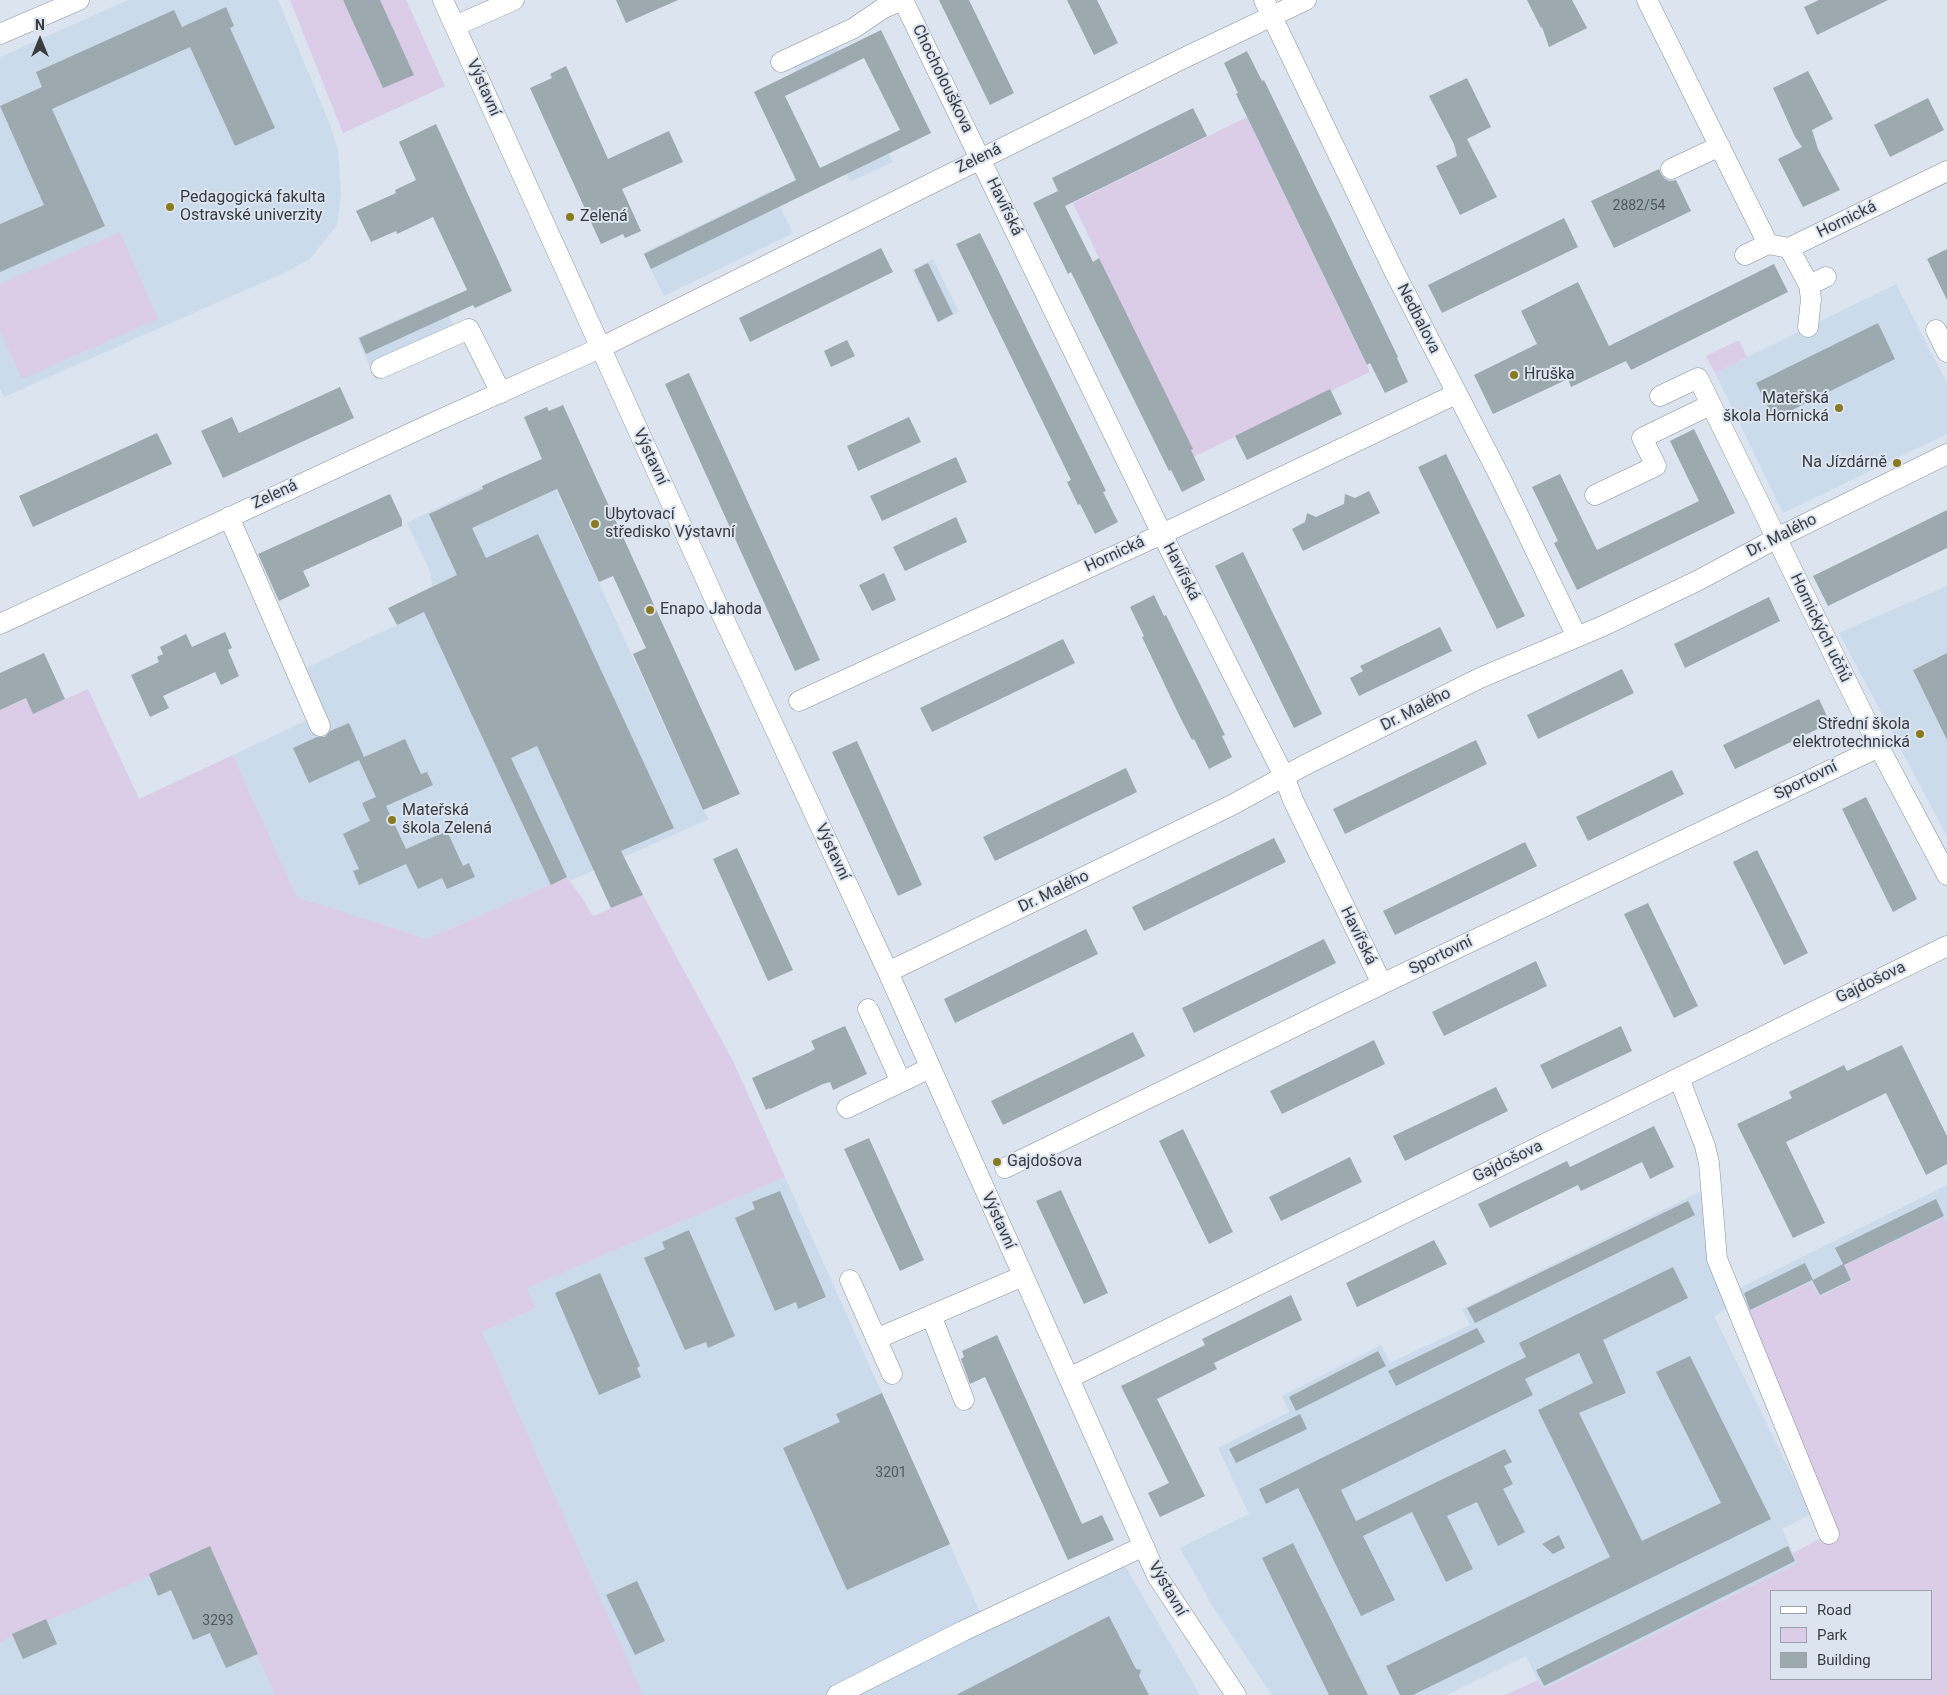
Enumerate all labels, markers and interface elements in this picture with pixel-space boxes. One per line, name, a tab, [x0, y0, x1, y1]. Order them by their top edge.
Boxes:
north arrow	[15, 15, 65, 65]
text: N	[35, 17, 45, 33]
street label: Chocholouškova	[907, 22, 977, 136]
street label: Výstavní	[462, 57, 504, 119]
street label: Zelená	[953, 140, 1005, 178]
street label: Havířská	[982, 175, 1026, 239]
place label: Pedagogická fakulta Ostravské univerzity	[180, 188, 325, 226]
street label: Hornická	[1814, 197, 1880, 243]
house number: 2882/54	[1613, 198, 1665, 214]
marker: Pedagogická fakulta Ostravské univerzity	[164, 201, 176, 213]
place label: Zelená	[580, 207, 628, 227]
marker: Zelená	[564, 211, 576, 223]
street label: Nedbalova	[1392, 281, 1444, 357]
place label: Hruška	[1524, 365, 1575, 385]
marker: Hruška	[1508, 369, 1520, 381]
place label: Mateřská škola Hornická	[1723, 389, 1829, 427]
marker: Mateřská škola Hornická	[1833, 402, 1845, 414]
street label: Výstavní	[629, 426, 671, 488]
place label: Na Jízdárně	[1802, 453, 1887, 473]
marker: Na Jízdárně	[1891, 457, 1903, 469]
street label: Zelená	[249, 476, 301, 514]
place label: Ubytovací středisko Výstavní	[605, 505, 735, 543]
street label: Dr. Malého	[1744, 510, 1820, 562]
marker: Ubytovací středisko Výstavní	[589, 518, 601, 530]
street label: Hornická	[1082, 533, 1148, 577]
street label: Havířská	[1158, 540, 1204, 604]
street label: Hornických učňů	[1785, 570, 1855, 686]
place label: Enapo Jahoda	[660, 600, 762, 620]
marker: Enapo Jahoda	[644, 604, 656, 616]
street label: Dr. Malého	[1378, 684, 1454, 736]
place label: Střední škola elektrotechnická	[1793, 715, 1910, 753]
marker: Střední škola elektrotechnická	[1914, 728, 1926, 740]
street label: Sportovní	[1771, 757, 1841, 805]
place label: Mateřská škola Zelená	[402, 801, 492, 839]
marker: Mateřská škola Zelená	[386, 814, 398, 826]
street label: Výstavní	[811, 821, 853, 883]
street label: Dr. Malého	[1016, 867, 1092, 917]
street label: Havířská	[1336, 904, 1380, 968]
street label: Sportovní	[1406, 932, 1476, 980]
street label: Gajdošova	[1833, 958, 1909, 1008]
street label: Gajdošova	[1470, 1137, 1546, 1187]
place label: Gajdošova	[1007, 1152, 1082, 1172]
marker: Gajdošova	[991, 1156, 1003, 1168]
street label: Výstavní	[977, 1190, 1019, 1252]
house number: 3201	[875, 1465, 907, 1481]
street label: Výstavní	[1144, 1558, 1190, 1620]
legend	[1770, 1590, 1932, 1680]
text: Road	[1817, 1601, 1851, 1619]
house number: 3293	[202, 1613, 234, 1629]
text: Park	[1817, 1626, 1847, 1644]
text: Building	[1817, 1651, 1871, 1669]

